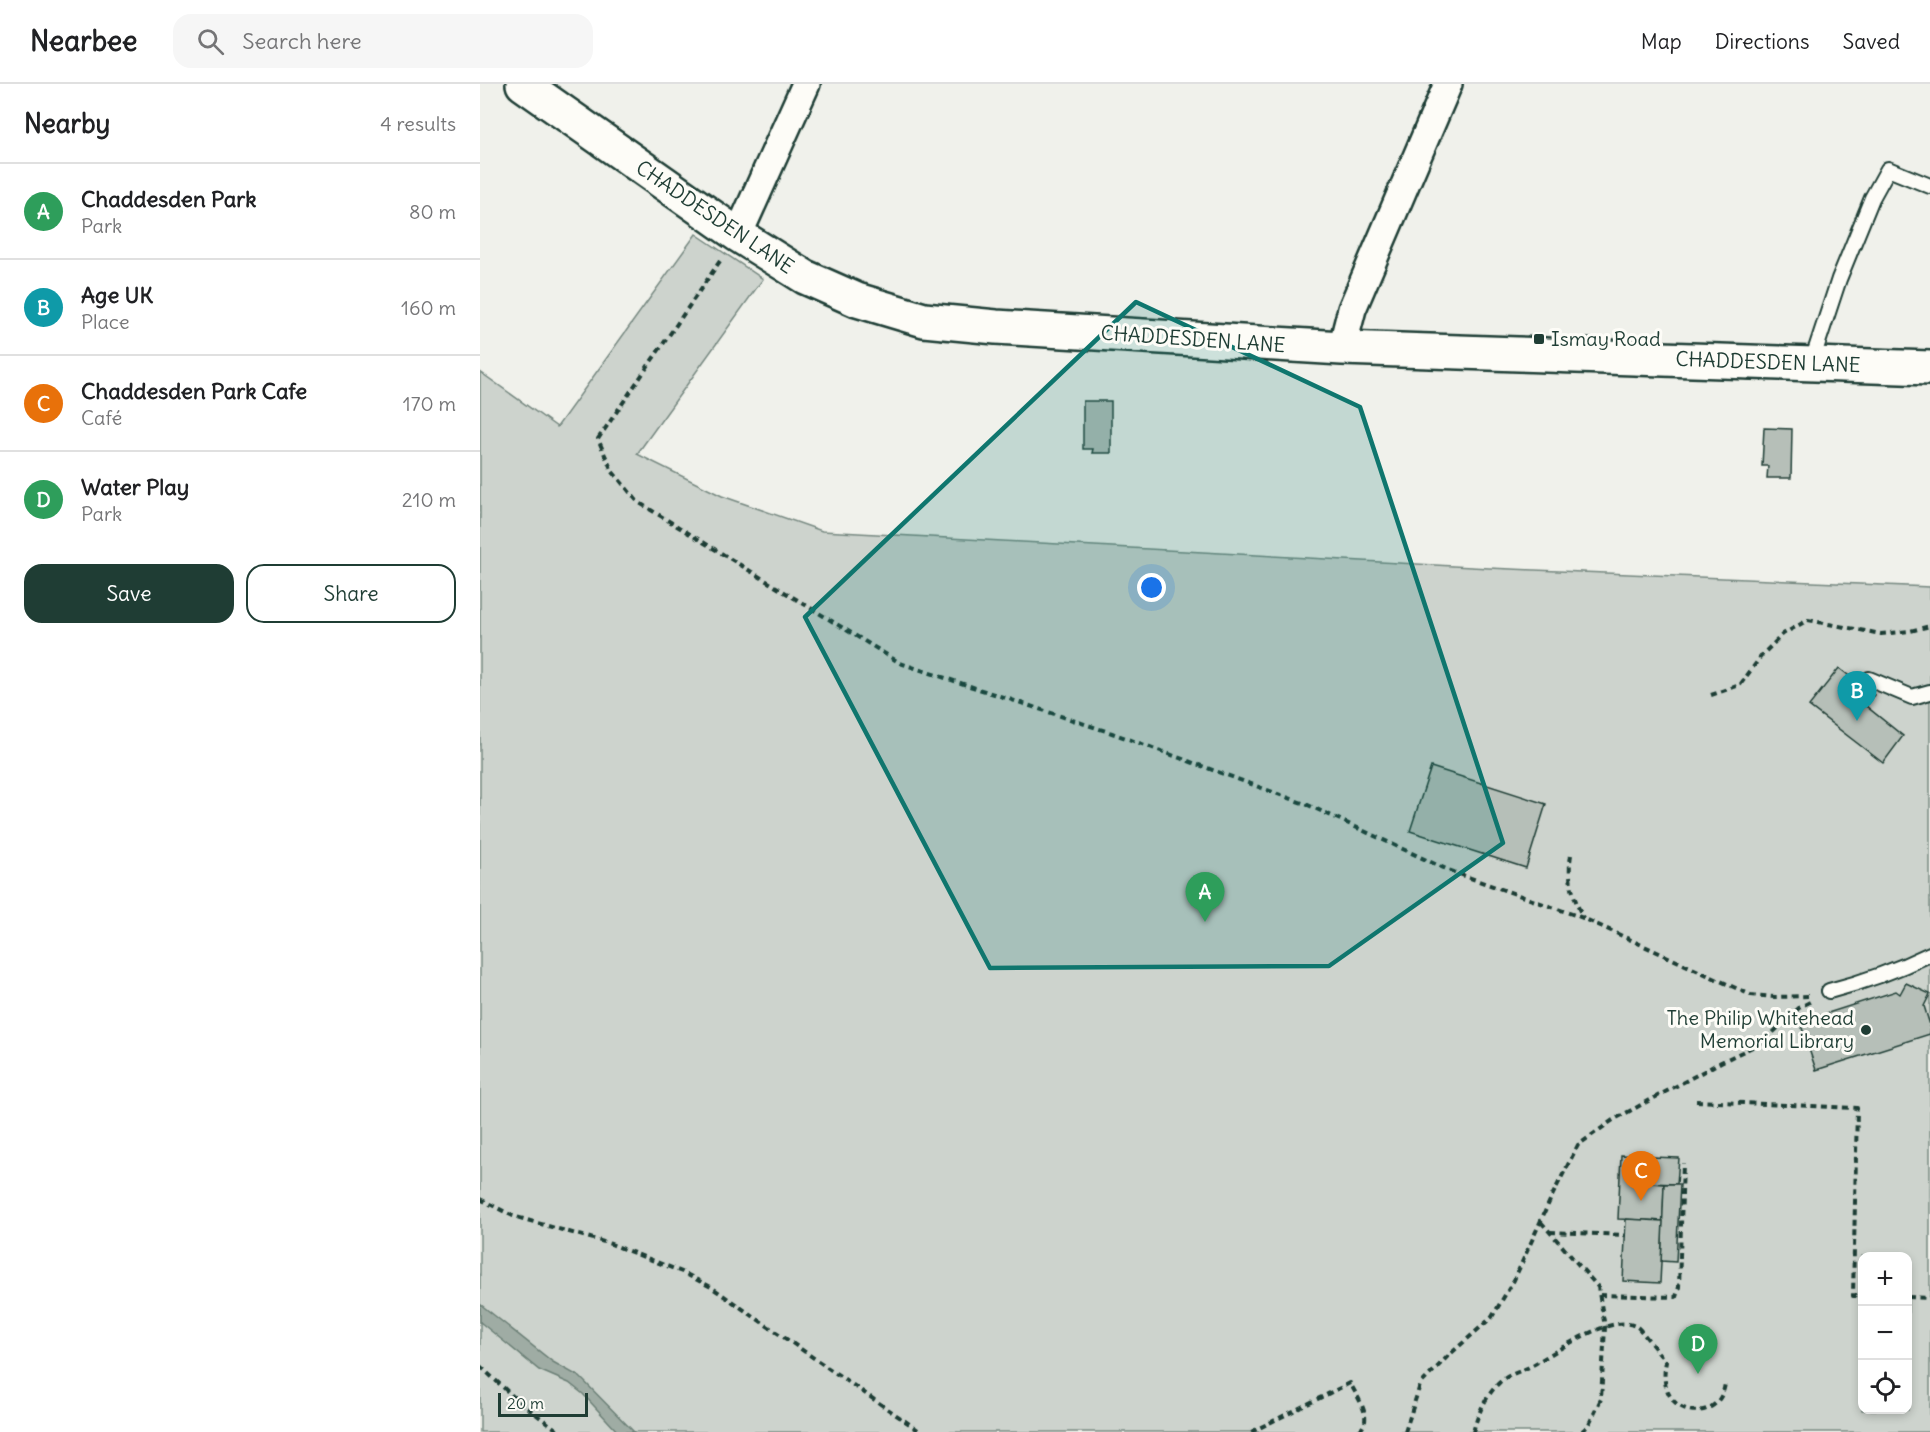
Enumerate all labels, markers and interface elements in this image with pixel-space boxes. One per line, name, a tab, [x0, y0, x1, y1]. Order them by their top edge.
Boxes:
search box	[173, 14, 593, 68]
text: Nearbee	[30, 23, 137, 59]
icon: search	[194, 25, 227, 58]
text: Search here	[242, 27, 362, 55]
text: Map	[1641, 28, 1682, 55]
text: Directions	[1715, 28, 1809, 55]
text: Saved	[1842, 28, 1900, 55]
text: Nearby	[24, 107, 110, 140]
text: 4 results	[380, 111, 456, 136]
street label: CHADDESDEN LANE	[632, 154, 799, 279]
text: Chaddesden Park	[81, 185, 256, 213]
text: A	[37, 199, 50, 224]
text: 80 m	[409, 199, 456, 224]
text: Park	[81, 213, 122, 238]
text: Age UK	[81, 281, 153, 309]
text: B	[37, 295, 50, 320]
text: 160 m	[401, 295, 456, 320]
text: Place	[81, 309, 129, 334]
street label: CHADDESDEN LANE	[1100, 320, 1286, 357]
place label: Ismay Road	[1551, 326, 1661, 351]
marker: Ismay Road	[1532, 332, 1546, 346]
street label: CHADDESDEN LANE	[1675, 346, 1861, 377]
text: Chaddesden Park Cafe	[81, 377, 307, 405]
text: C	[37, 391, 50, 416]
text: 170 m	[403, 391, 456, 416]
text: Café	[81, 405, 122, 430]
text: Water Play	[81, 473, 189, 501]
text: D	[36, 487, 51, 512]
text: 210 m	[402, 487, 456, 512]
text: Park	[81, 501, 122, 526]
button: Save	[24, 564, 234, 623]
button: Share	[246, 564, 456, 623]
your location	[1137, 573, 1166, 602]
pin: B	[1838, 672, 1876, 721]
pin: A	[1186, 872, 1224, 922]
place label: The Philip Whitehead Memorial Library	[1666, 1005, 1854, 1053]
marker: The Philip Whitehead Memorial Library	[1859, 1023, 1873, 1037]
pin: C	[1622, 1152, 1660, 1201]
map controls	[1858, 1252, 1912, 1414]
button: +	[1858, 1252, 1912, 1306]
button: −	[1858, 1306, 1912, 1360]
pin: D	[1678, 1324, 1718, 1374]
button: locate	[1858, 1360, 1912, 1414]
scale bar	[498, 1390, 588, 1418]
text: 20 m	[507, 1393, 544, 1413]

